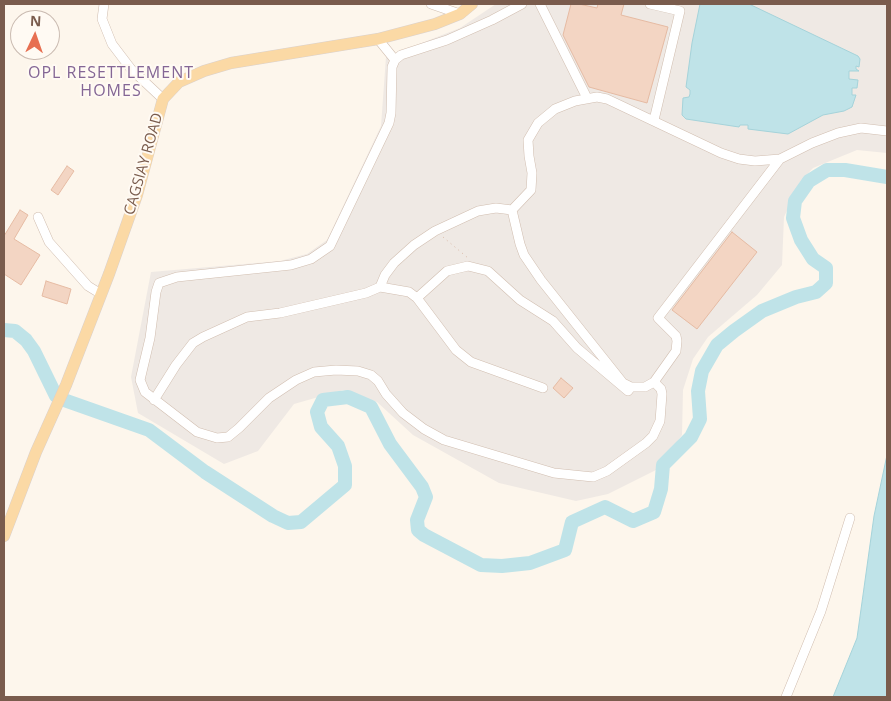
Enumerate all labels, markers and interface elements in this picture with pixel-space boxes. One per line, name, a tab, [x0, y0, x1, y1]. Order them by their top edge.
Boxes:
north arrow	[10, 10, 60, 60]
text: N	[30, 11, 42, 30]
district label: OPL RESETTLEMENT HOMES	[26, 63, 196, 101]
street label: CAGSIAY ROAD	[121, 111, 167, 217]

